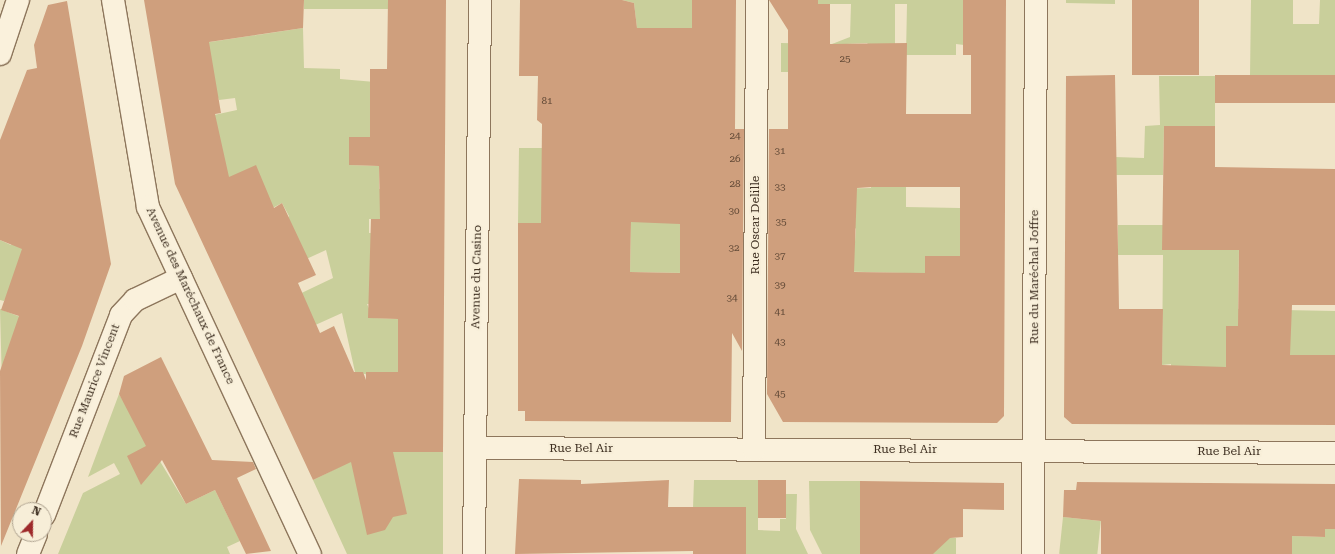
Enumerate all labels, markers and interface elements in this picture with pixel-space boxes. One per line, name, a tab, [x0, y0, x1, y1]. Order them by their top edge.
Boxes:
house number: 25	[839, 53, 851, 65]
house number: 81	[541, 95, 553, 107]
house number: 24	[729, 130, 741, 142]
house number: 31	[774, 145, 786, 157]
house number: 26	[729, 153, 741, 165]
street label: Rue Oscar Delille	[749, 176, 763, 274]
house number: 28	[729, 178, 741, 190]
house number: 33	[774, 181, 786, 193]
street label: Avenue des Maréchaux de France	[143, 205, 237, 387]
house number: 30	[728, 205, 740, 217]
street label: Rue du Maréchal Joffre	[1028, 210, 1042, 344]
house number: 35	[775, 216, 787, 228]
street label: Avenue du Casino	[469, 225, 485, 329]
house number: 32	[728, 242, 740, 254]
house number: 37	[774, 250, 786, 262]
house number: 39	[774, 279, 786, 291]
house number: 34	[726, 292, 738, 304]
house number: 41	[774, 306, 786, 318]
street label: Rue Maurice Vincent	[67, 322, 123, 440]
house number: 43	[774, 336, 786, 348]
house number: 45	[774, 388, 786, 400]
street label: Rue Bel Air	[549, 442, 613, 456]
street label: Rue Bel Air	[873, 443, 937, 457]
street label: Rue Bel Air	[1197, 445, 1261, 459]
north arrow	[12, 502, 52, 542]
text: N	[30, 504, 43, 519]

